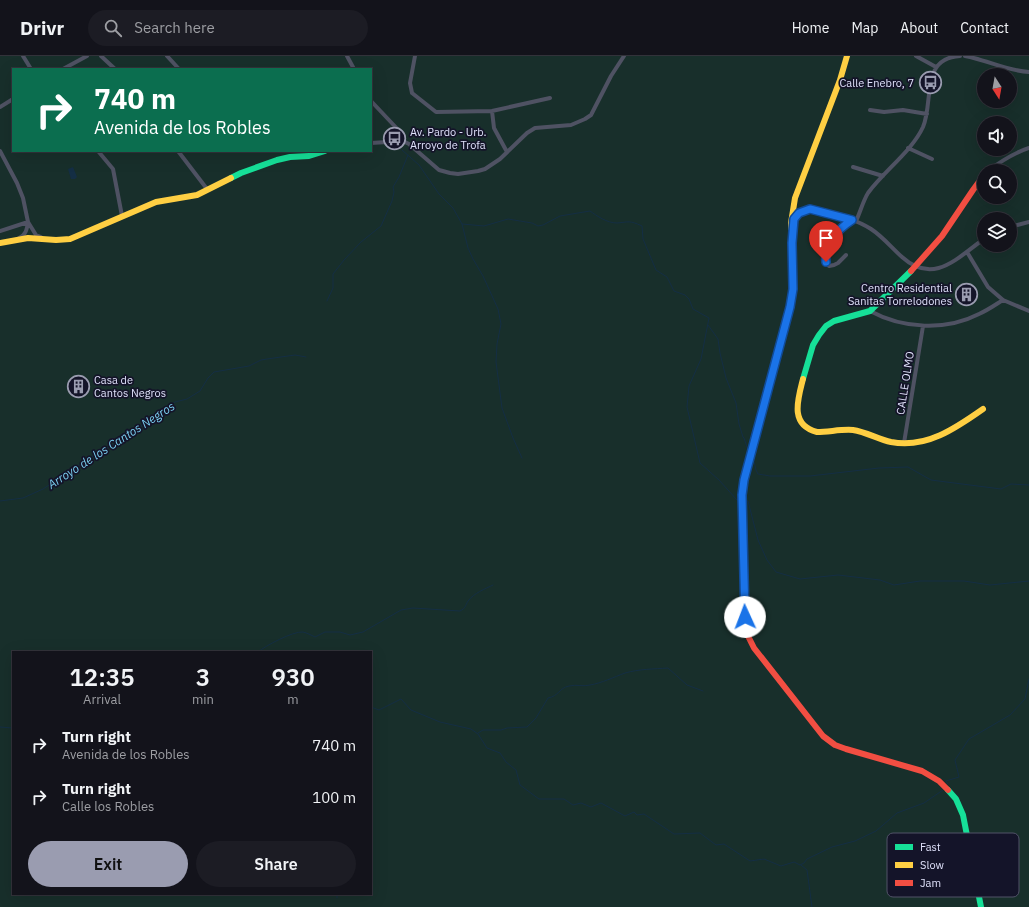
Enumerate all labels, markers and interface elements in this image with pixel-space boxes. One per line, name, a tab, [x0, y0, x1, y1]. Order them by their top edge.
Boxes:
search box	[88, 10, 368, 46]
text: Drivr	[20, 16, 64, 40]
icon: search	[102, 17, 124, 39]
text: Search here	[134, 18, 215, 37]
text: Home	[792, 19, 829, 37]
text: Map	[851, 19, 878, 37]
text: About	[900, 19, 938, 37]
text: Contact	[960, 19, 1009, 37]
north arrow	[977, 68, 1017, 108]
map controls	[977, 68, 1017, 252]
bus stop icon: Calle Enebro, 7	[917, 70, 943, 96]
place label: Calle Enebro, 7	[840, 76, 914, 90]
text: 740 m	[94, 80, 176, 117]
icon: right	[28, 84, 80, 136]
text: Avenida de los Robles	[94, 116, 271, 139]
button: sound	[977, 116, 1017, 156]
bus stop icon: Av. Pardo - Urb. Arroyo de Trofa	[381, 125, 407, 151]
place label: Av. Pardo - Urb. Arroyo de Trofa	[410, 125, 487, 152]
button: search	[977, 164, 1017, 204]
button: layers	[977, 212, 1017, 252]
pin	[809, 221, 843, 262]
icon: arrive	[815, 227, 837, 249]
place label: Centro Residential Sanitas Torrelodones	[848, 281, 952, 308]
building icon: Centro Residential Sanitas Torrelodones	[954, 281, 980, 307]
street label: CALLE OLMO	[893, 350, 917, 416]
building icon: Casa de Cantos Negros	[66, 373, 92, 399]
place label: Casa de Cantos Negros	[94, 373, 166, 400]
water label: Arroyo de los Cantos Negros	[44, 398, 178, 492]
position arrow	[724, 596, 766, 638]
text: 12:35	[69, 661, 135, 693]
text: 3	[196, 661, 210, 693]
text: 930	[271, 661, 315, 693]
text: Arrival	[83, 691, 121, 708]
text: min	[192, 691, 214, 708]
text: m	[287, 691, 299, 708]
text: Turn right	[62, 727, 131, 746]
icon: right	[28, 734, 50, 756]
text: 740 m	[312, 736, 356, 755]
text: Avenida de los Robles	[62, 746, 190, 763]
text: Turn right	[62, 779, 131, 798]
icon: right	[28, 786, 50, 808]
text: 100 m	[312, 788, 356, 807]
text: Calle los Robles	[62, 798, 154, 815]
legend	[887, 833, 1019, 897]
text: Fast	[920, 840, 941, 854]
button: Exit	[28, 841, 188, 887]
button: Share	[196, 841, 356, 887]
text: Slow	[920, 858, 944, 872]
text: Jam	[920, 876, 941, 890]

